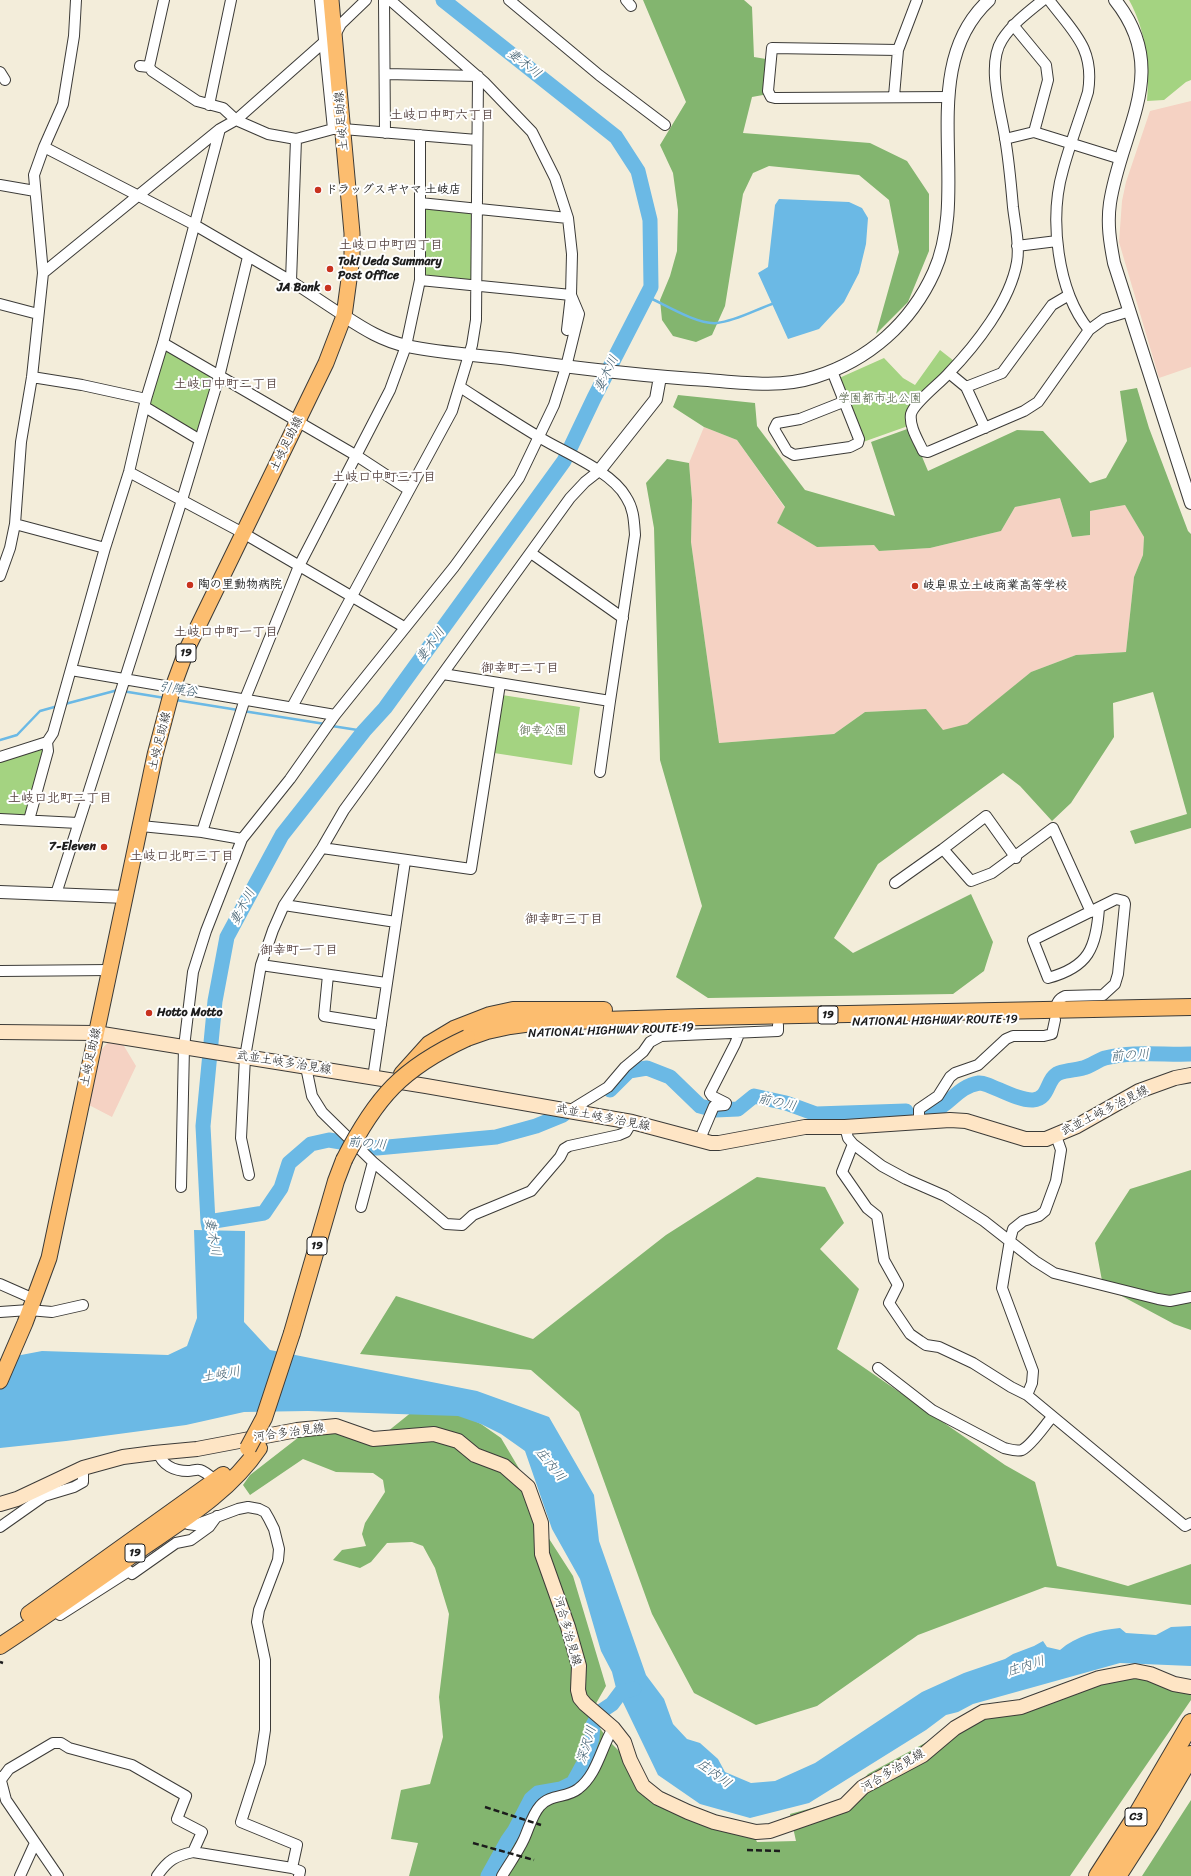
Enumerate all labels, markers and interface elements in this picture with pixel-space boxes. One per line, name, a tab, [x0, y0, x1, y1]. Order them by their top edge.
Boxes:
water label: 妻木川	[504, 46, 544, 82]
street label: 土岐足助線	[332, 90, 352, 152]
district label: 土岐口中町六丁目	[390, 108, 494, 124]
place label: ドラッグスギヤマ 土岐店	[326, 183, 461, 197]
marker: ドラッグスギヤマ 土岐店	[313, 185, 323, 195]
district label: 土岐口中町四丁目	[339, 238, 443, 254]
place label: Toki Ueda Summary Post Office	[338, 255, 442, 283]
marker: Toki Ueda Summary Post Office	[325, 264, 335, 274]
place label: JA Bank	[277, 281, 320, 295]
marker: JA Bank	[323, 283, 333, 293]
water label: 妻木川	[591, 353, 623, 395]
district label: 土岐口中町二丁目	[174, 377, 278, 393]
park label: 学園都市北公園	[838, 392, 922, 406]
street label: 土岐足助線	[267, 414, 307, 474]
district label: 土岐口中町三丁目	[332, 470, 436, 486]
place label: 陶の里動物病院	[198, 578, 282, 592]
place label: 岐阜県立土岐商業高等学校	[923, 579, 1067, 593]
marker: 陶の里動物病院	[185, 580, 195, 590]
marker: 岐阜県立土岐商業高等学校	[910, 581, 920, 591]
district label: 土岐口中町一丁目	[174, 625, 278, 641]
water label: 妻木川	[413, 625, 449, 665]
road number: 19	[176, 644, 196, 662]
district label: 御幸町二丁目	[481, 661, 559, 677]
water label: 引陣谷	[158, 679, 198, 701]
street label: 土岐足助線	[146, 710, 174, 772]
park label: 御幸公園	[519, 724, 567, 738]
district label: 土岐口北町二丁目	[8, 791, 112, 807]
place label: 7-Eleven	[49, 840, 96, 854]
marker: 7-Eleven	[99, 842, 109, 852]
district label: 土岐口北町三丁目	[130, 849, 234, 865]
water label: 妻木川	[227, 886, 259, 928]
district label: 御幸町三丁目	[525, 912, 603, 928]
district label: 御幸町一丁目	[260, 943, 338, 959]
place label: Hotto Motto	[157, 1006, 223, 1020]
road number: 19	[818, 1006, 838, 1024]
marker: Hotto Motto	[144, 1008, 154, 1018]
street label: NATIONAL HIGHWAY ROUTE 19	[852, 1012, 1018, 1030]
street label: NATIONAL HIGHWAY ROUTE 19	[528, 1021, 694, 1041]
street label: 土岐足助線	[78, 1026, 104, 1088]
water label: 前の川	[1110, 1047, 1150, 1065]
street label: 武並土岐多治見線	[235, 1048, 333, 1078]
street label: 武並土岐多治見線	[1059, 1083, 1151, 1139]
water label: 前の川	[756, 1091, 798, 1115]
street label: 武並土岐多治見線	[555, 1102, 651, 1134]
water label: 前の川	[347, 1135, 387, 1153]
water label: 妻木川	[201, 1216, 223, 1258]
road number: 19	[307, 1237, 327, 1255]
water label: 土岐川	[201, 1364, 241, 1386]
street label: 河合多治見線	[252, 1421, 326, 1445]
water label: 庄内川	[532, 1445, 568, 1485]
road number: 19	[125, 1544, 145, 1562]
street label: 河合多治見線	[550, 1594, 584, 1668]
water label: 庄内川	[1005, 1654, 1047, 1680]
water label: 深沢川	[574, 1724, 600, 1766]
street label: 河合多治見線	[858, 1746, 928, 1796]
water label: 庄内川	[694, 1756, 734, 1792]
road number: C3	[1125, 1808, 1147, 1826]

